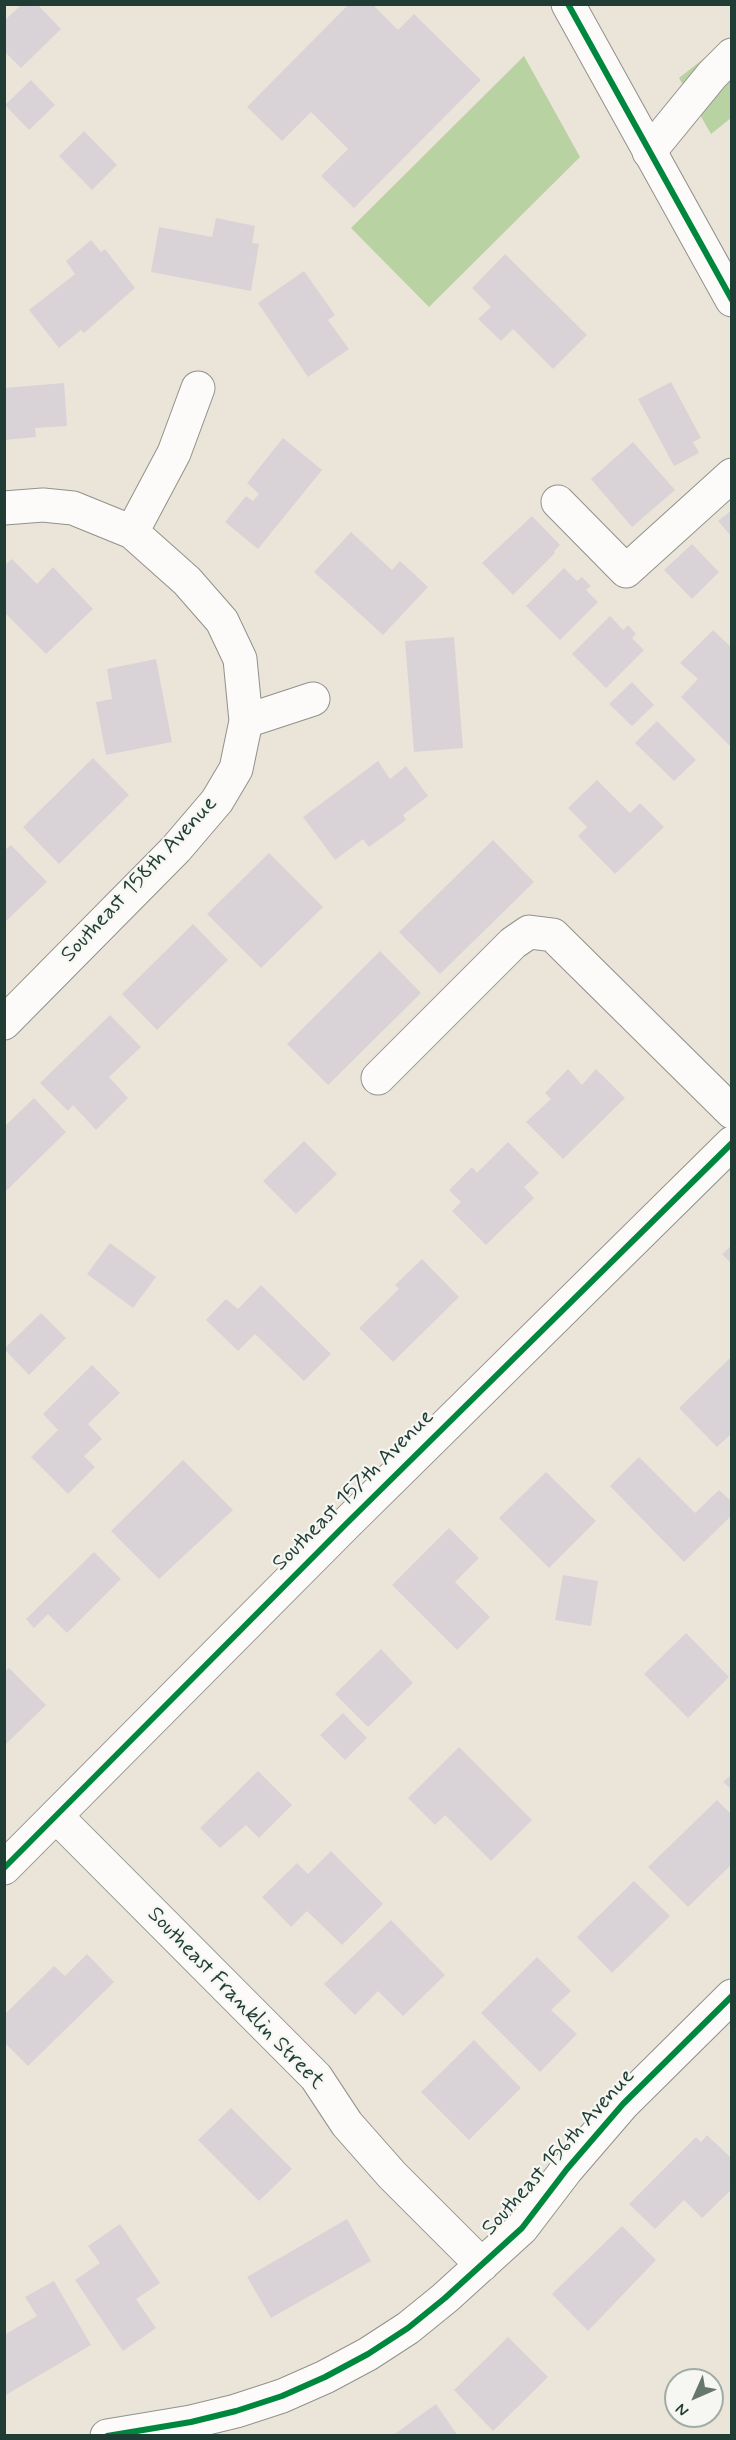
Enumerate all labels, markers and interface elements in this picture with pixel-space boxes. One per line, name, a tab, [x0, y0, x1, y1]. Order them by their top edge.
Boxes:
street label: Southeast 158th Avenue	[56, 792, 224, 968]
street label: Southeast 157th Avenue	[268, 1405, 440, 1577]
street label: Southeast Franklin Street	[141, 1902, 329, 2096]
street label: Southeast 156th Avenue	[477, 2064, 641, 2242]
north arrow	[664, 2368, 724, 2428]
text: N	[671, 2398, 694, 2421]

